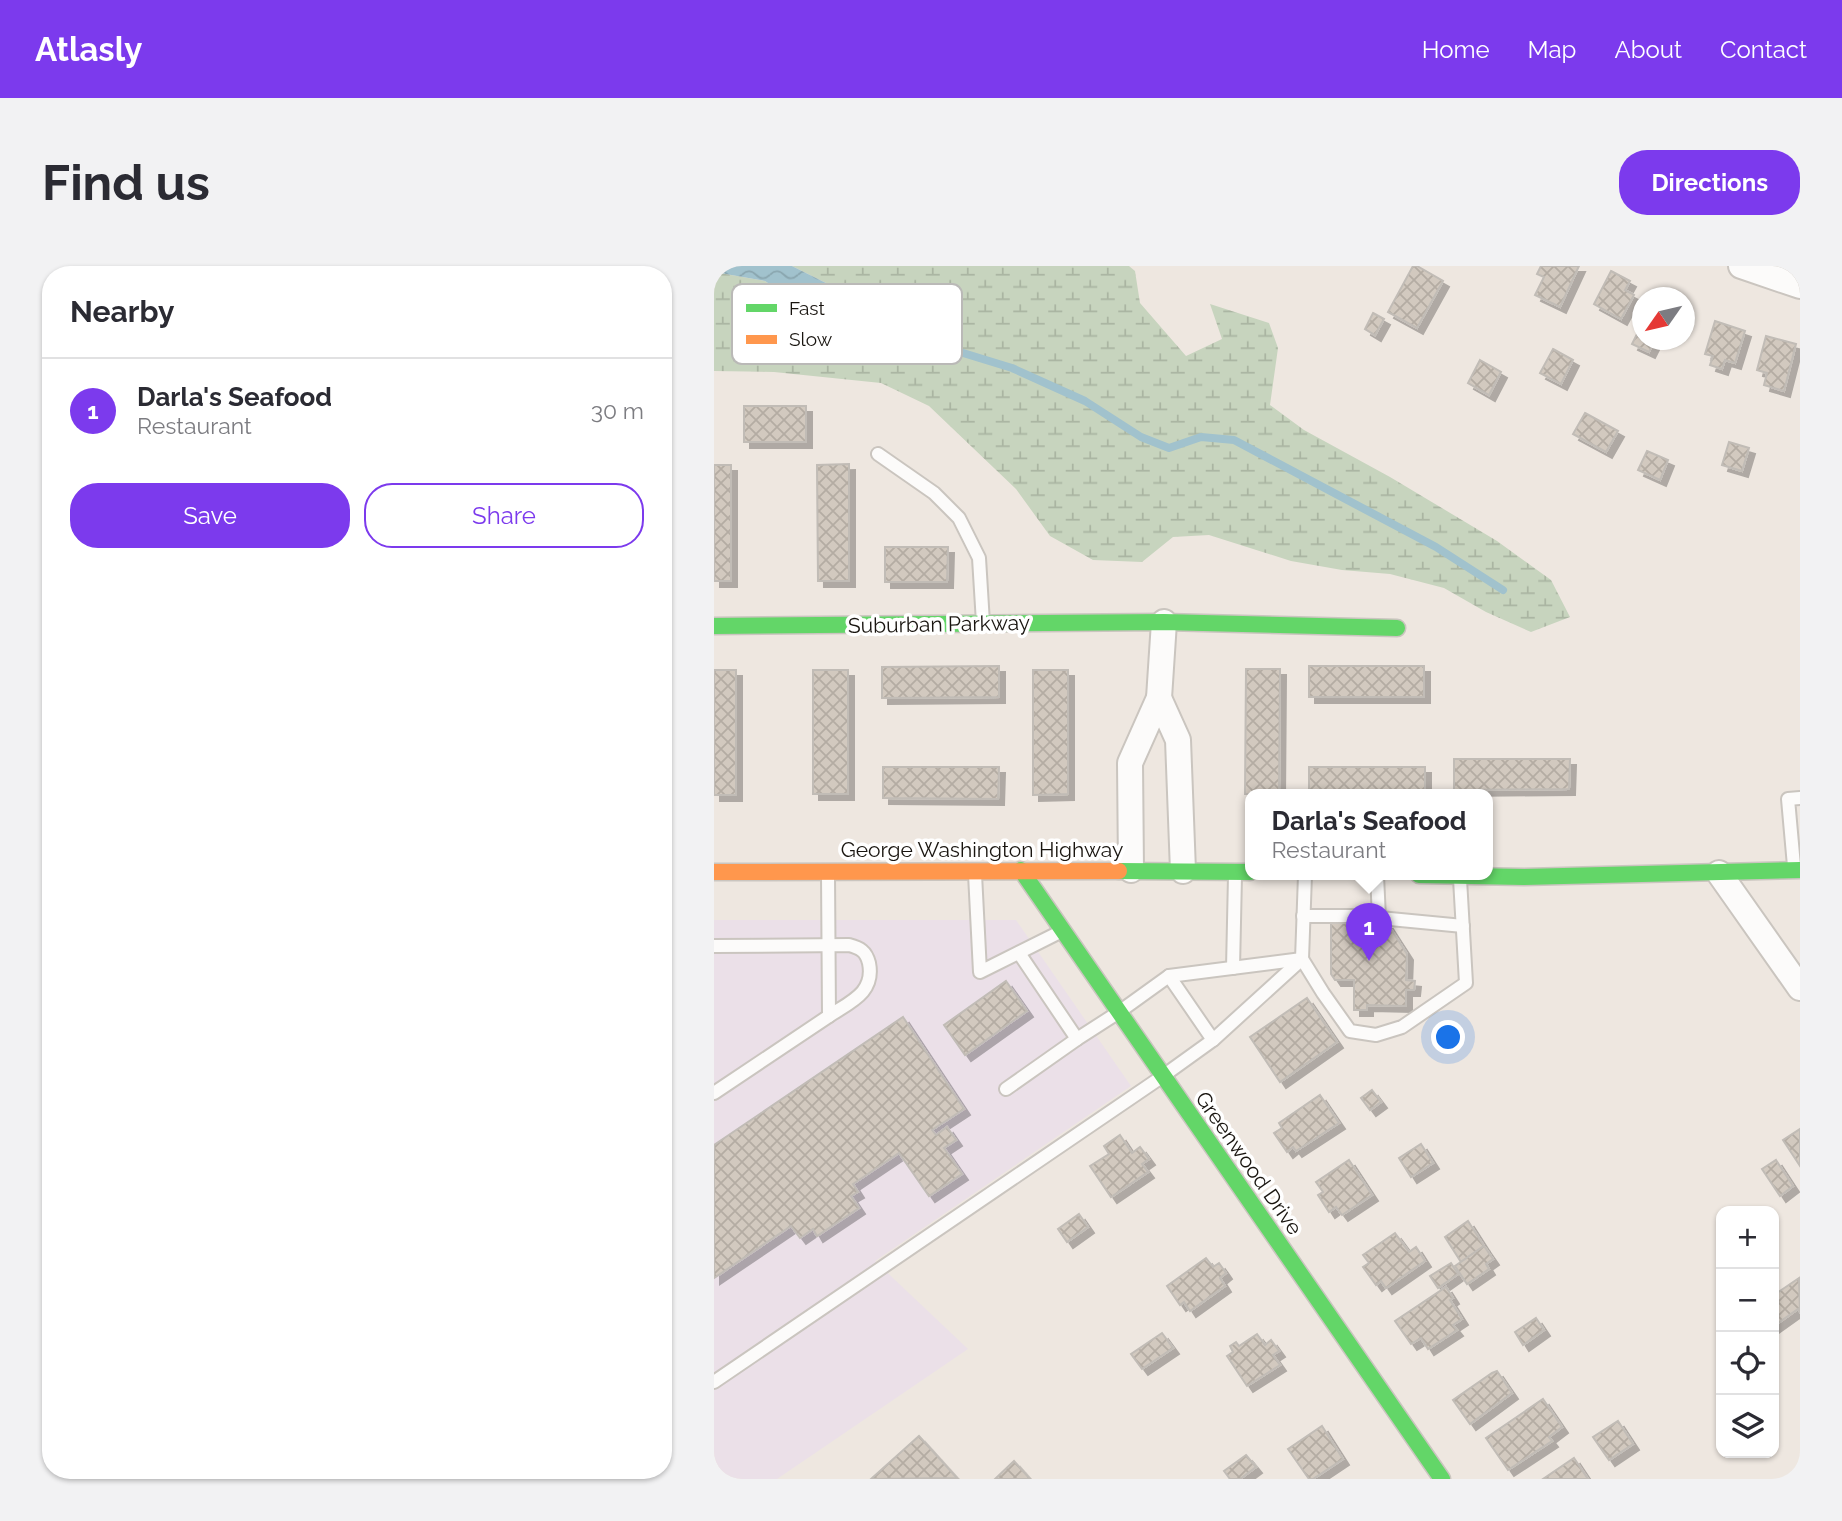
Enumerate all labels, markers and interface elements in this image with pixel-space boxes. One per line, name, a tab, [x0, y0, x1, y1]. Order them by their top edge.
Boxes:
text: Atlasly	[35, 30, 142, 69]
text: Home	[1422, 35, 1490, 64]
text: Map	[1528, 35, 1576, 64]
text: About	[1614, 35, 1682, 64]
text: Contact	[1720, 35, 1807, 64]
button: Directions	[1619, 150, 1800, 215]
text: Find us	[42, 154, 210, 211]
legend	[732, 284, 962, 364]
north arrow	[1632, 287, 1695, 350]
text: Nearby	[70, 294, 174, 329]
text: Fast	[789, 297, 825, 319]
text: Slow	[789, 328, 833, 350]
text: Darla's Seafood	[137, 382, 332, 412]
text: 1	[87, 397, 99, 424]
text: 30 m	[591, 397, 644, 424]
text: Restaurant	[137, 412, 252, 439]
button: Save	[70, 483, 350, 548]
button: Share	[364, 483, 644, 548]
street label: Suburban Parkway	[848, 610, 1030, 638]
popup	[1245, 789, 1493, 880]
text: Darla's Seafood	[1271, 806, 1467, 836]
text: Restaurant	[1271, 836, 1386, 863]
street label: George Washington Highway	[841, 837, 1123, 862]
pin: 1	[1346, 903, 1392, 961]
your location	[1431, 1020, 1465, 1054]
street label: Greenwood Drive	[1190, 1087, 1308, 1239]
map controls	[1716, 1206, 1779, 1458]
button: +	[1716, 1206, 1779, 1269]
button: −	[1716, 1269, 1779, 1332]
button: locate	[1716, 1332, 1779, 1395]
button: layers	[1716, 1395, 1779, 1458]

